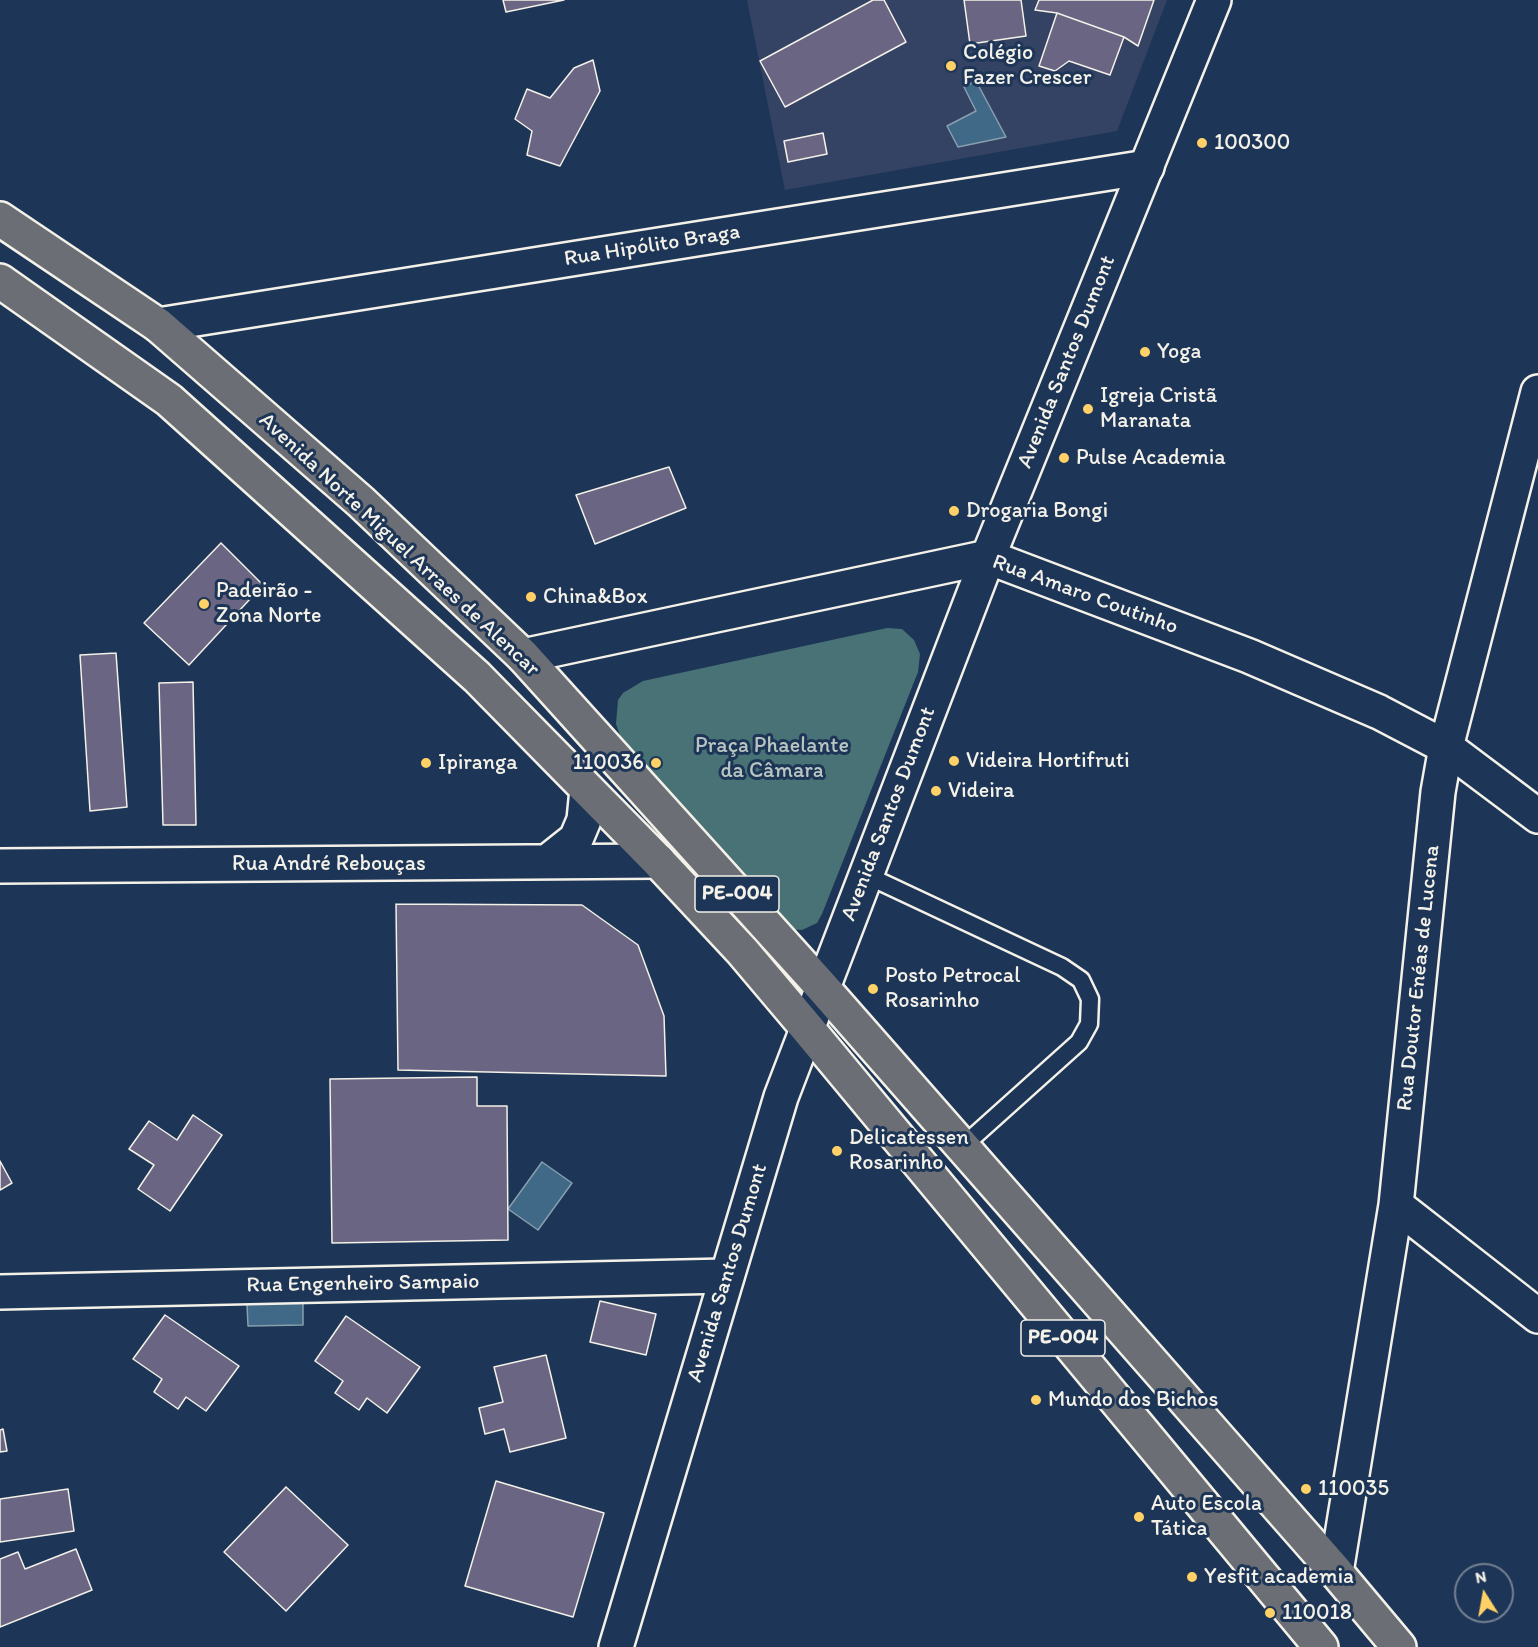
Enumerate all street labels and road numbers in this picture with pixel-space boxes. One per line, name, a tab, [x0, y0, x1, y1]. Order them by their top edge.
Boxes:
street label: Rua Hipólito Braga	[562, 219, 742, 273]
street label: Avenida Santos Dumont	[1012, 252, 1122, 472]
street label: Avenida Norte Miguel Arraes de Alencar	[253, 408, 545, 682]
street label: Rua Amaro Coutinho	[989, 549, 1181, 641]
street label: Avenida Santos Dumont	[836, 703, 942, 925]
street label: Rua Doutor Enéas de Lucena	[1392, 844, 1446, 1112]
street label: Rua André Rebouças	[232, 851, 426, 877]
road number: PE-004	[695, 876, 779, 912]
street label: Avenida Santos Dumont	[682, 1161, 774, 1385]
street label: Rua Engenheiro Sampaio	[246, 1269, 480, 1299]
road number: PE-004	[1021, 1320, 1105, 1356]

